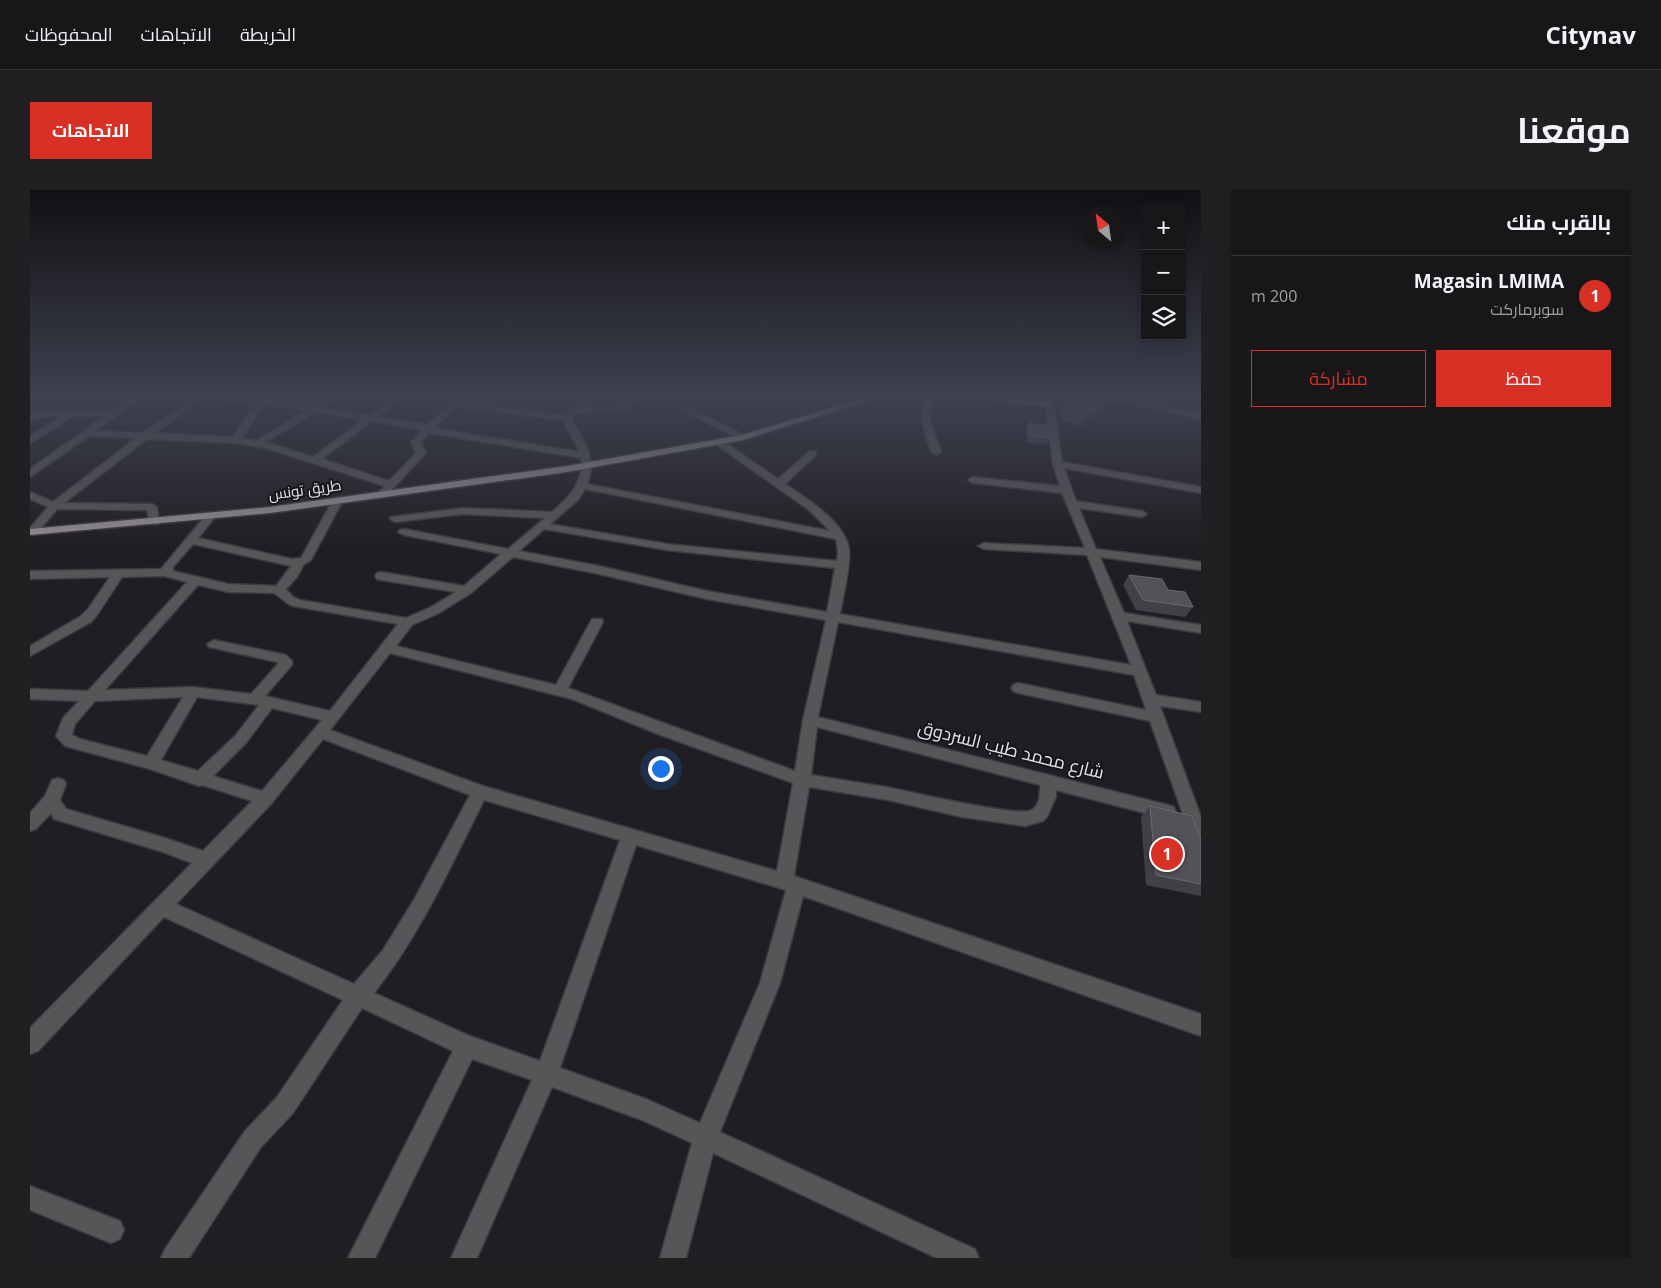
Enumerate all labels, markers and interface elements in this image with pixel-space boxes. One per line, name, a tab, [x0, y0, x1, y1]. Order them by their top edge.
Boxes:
text: Citynav	[1545, 18, 1636, 51]
text: المحفوظات	[25, 22, 113, 46]
text: الاتجاهات	[141, 22, 212, 46]
text: الخريطة	[240, 22, 296, 46]
button: الاتجاهات	[30, 102, 152, 159]
text: موقعنا	[1517, 106, 1631, 153]
north arrow	[1081, 205, 1126, 250]
map controls	[1141, 205, 1186, 340]
button: +	[1141, 205, 1186, 250]
text: بالقرب منك	[1506, 208, 1611, 236]
button: −	[1141, 250, 1186, 295]
text: Magasin LMIMA	[1414, 268, 1564, 294]
text: 200 m	[1251, 285, 1297, 307]
text: 1	[1590, 285, 1600, 307]
button: layers	[1141, 295, 1186, 340]
text: سوبرماركت	[1490, 298, 1564, 320]
button: مشاركة	[1251, 350, 1426, 407]
button: حفظ	[1436, 350, 1611, 407]
street label: طريق تونس	[267, 474, 343, 505]
street label: شارع محمد طيب السردوق	[916, 714, 1107, 785]
your location	[648, 756, 674, 782]
pin: 1	[1151, 835, 1183, 873]

